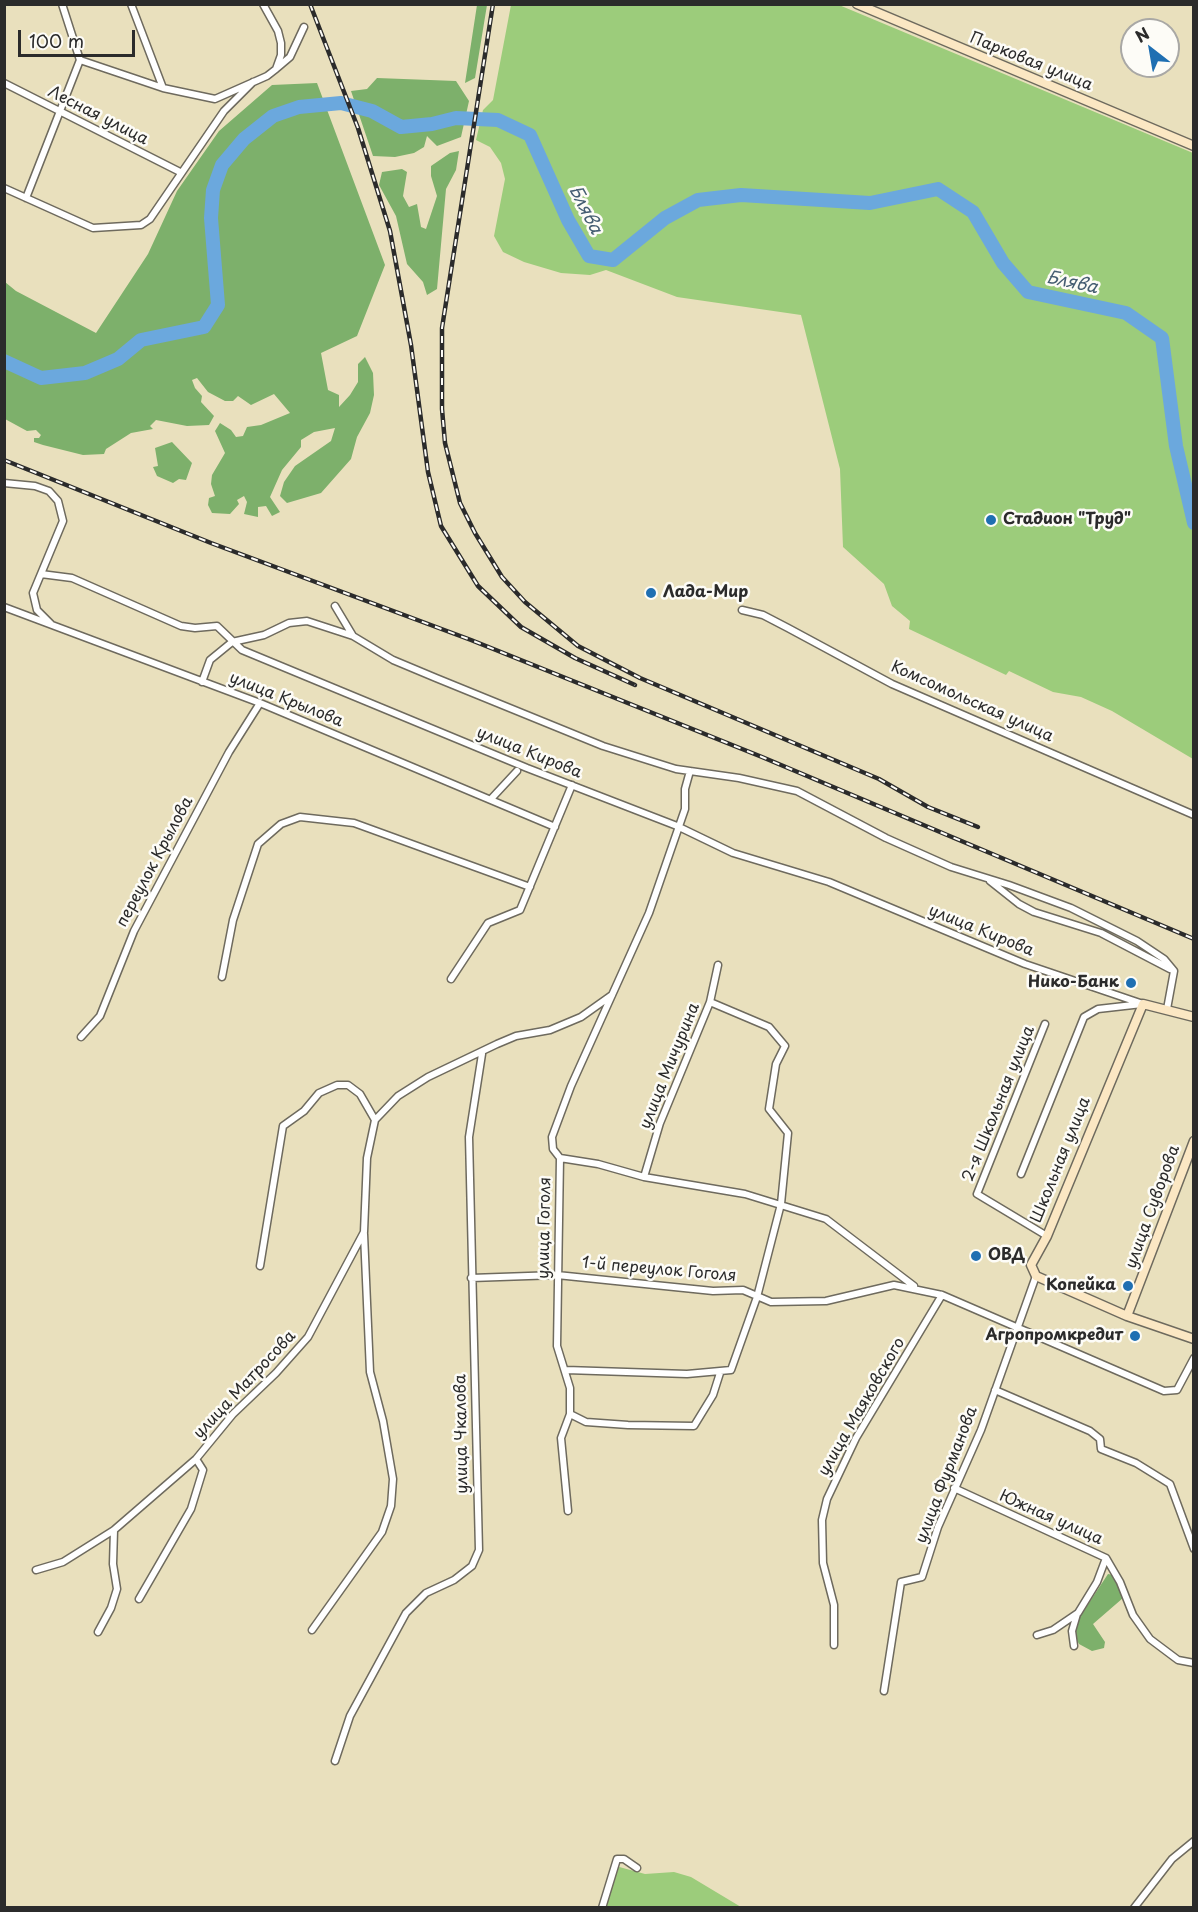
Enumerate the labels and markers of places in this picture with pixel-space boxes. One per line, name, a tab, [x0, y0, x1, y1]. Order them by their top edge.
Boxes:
place label: Стадион "Труд"	[1003, 510, 1131, 530]
marker: Стадион "Труд"	[984, 513, 998, 527]
place label: Лада-Мир	[663, 583, 748, 603]
marker: Лада-Мир	[644, 586, 658, 600]
place label: Нико-Банк	[1028, 973, 1119, 993]
marker: Нико-Банк	[1124, 976, 1138, 990]
place label: ОВД	[988, 1246, 1025, 1266]
marker: ОВД	[969, 1249, 983, 1263]
place label: Копейка	[1046, 1276, 1116, 1296]
marker: Копейка	[1121, 1279, 1135, 1293]
place label: Агропромкредит	[985, 1326, 1123, 1346]
marker: Агропромкредит	[1128, 1329, 1142, 1343]

